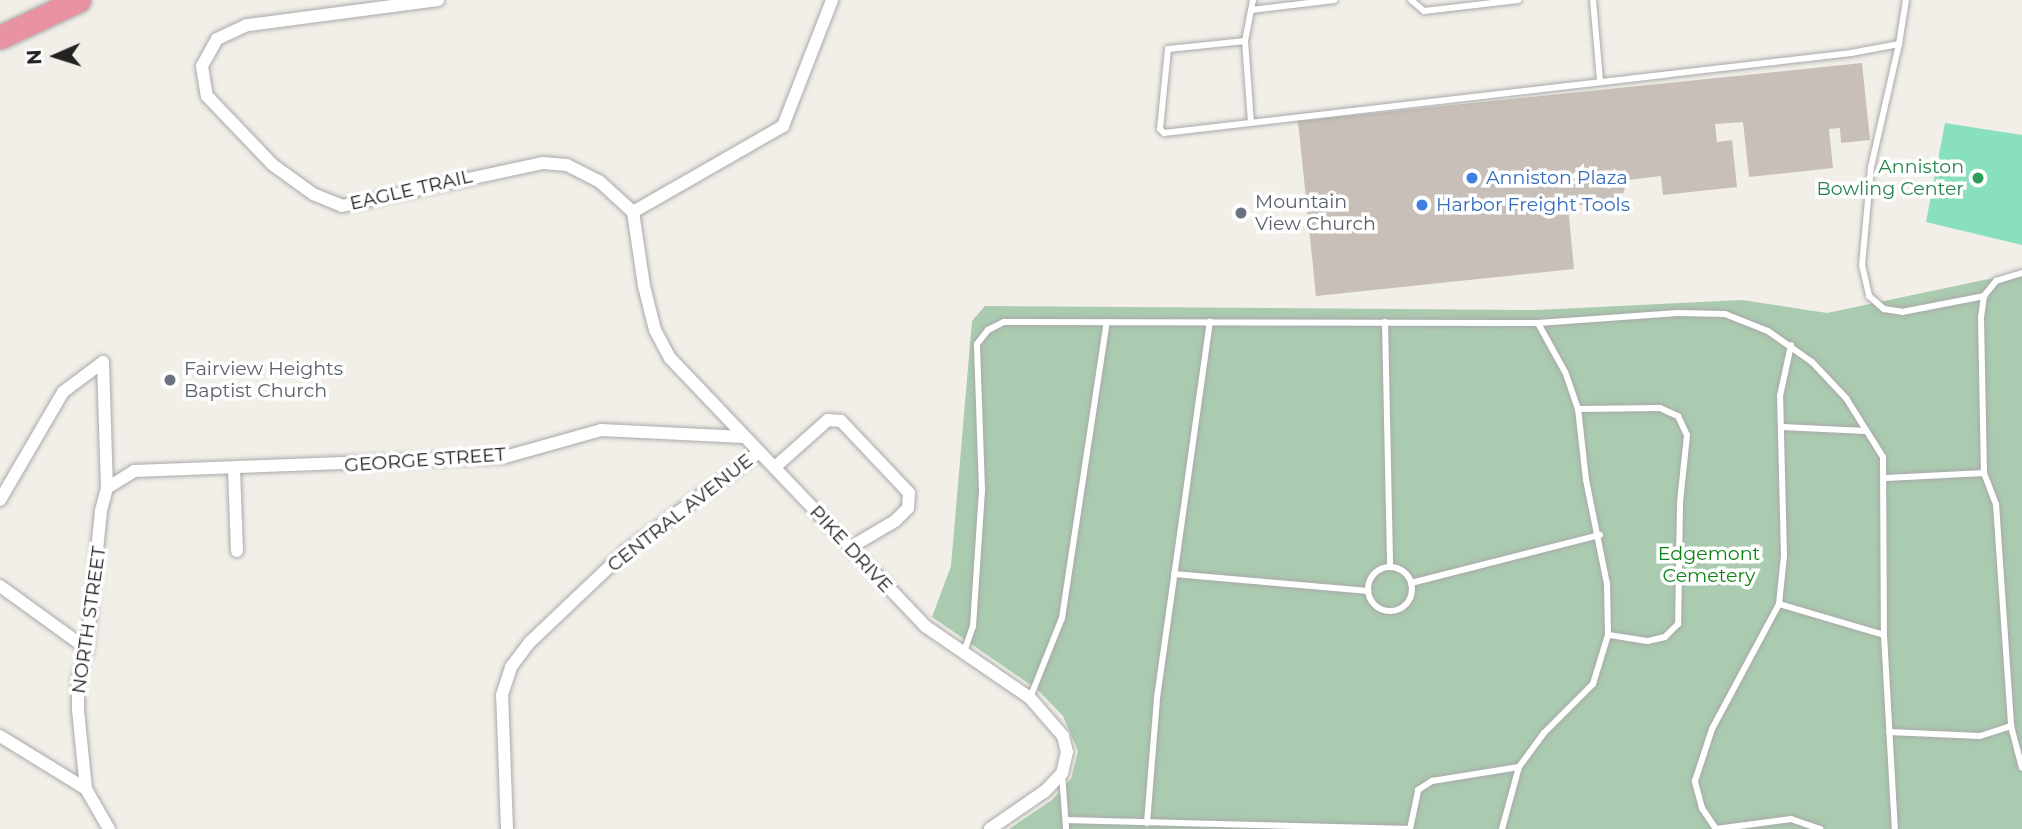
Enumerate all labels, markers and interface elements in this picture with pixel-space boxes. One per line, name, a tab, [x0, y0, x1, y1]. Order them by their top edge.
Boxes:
north arrow	[21, 21, 91, 91]
text: N	[23, 49, 46, 65]
place label: Anniston Bowling Center	[1816, 156, 1964, 200]
street label: EAGLE TRAIL	[348, 165, 474, 215]
place label: Anniston Plaza	[1486, 167, 1628, 189]
marker: Anniston Plaza	[1464, 170, 1480, 186]
marker: Anniston Bowling Center	[1970, 170, 1986, 186]
place label: Mountain View Church	[1255, 191, 1376, 235]
place label: Harbor Freight Tools	[1436, 194, 1630, 216]
marker: Harbor Freight Tools	[1414, 197, 1430, 213]
marker: Mountain View Church	[1233, 205, 1249, 221]
place label: Fairview Heights Baptist Church	[184, 358, 343, 402]
marker: Fairview Heights Baptist Church	[162, 372, 178, 388]
street label: GEORGE STREET	[343, 443, 507, 477]
street label: CENTRAL AVENUE	[603, 449, 757, 577]
street label: PIKE DRIVE	[805, 501, 897, 597]
park label: Edgemont Cemetery	[1658, 543, 1760, 587]
street label: NORTH STREET	[67, 545, 111, 695]

